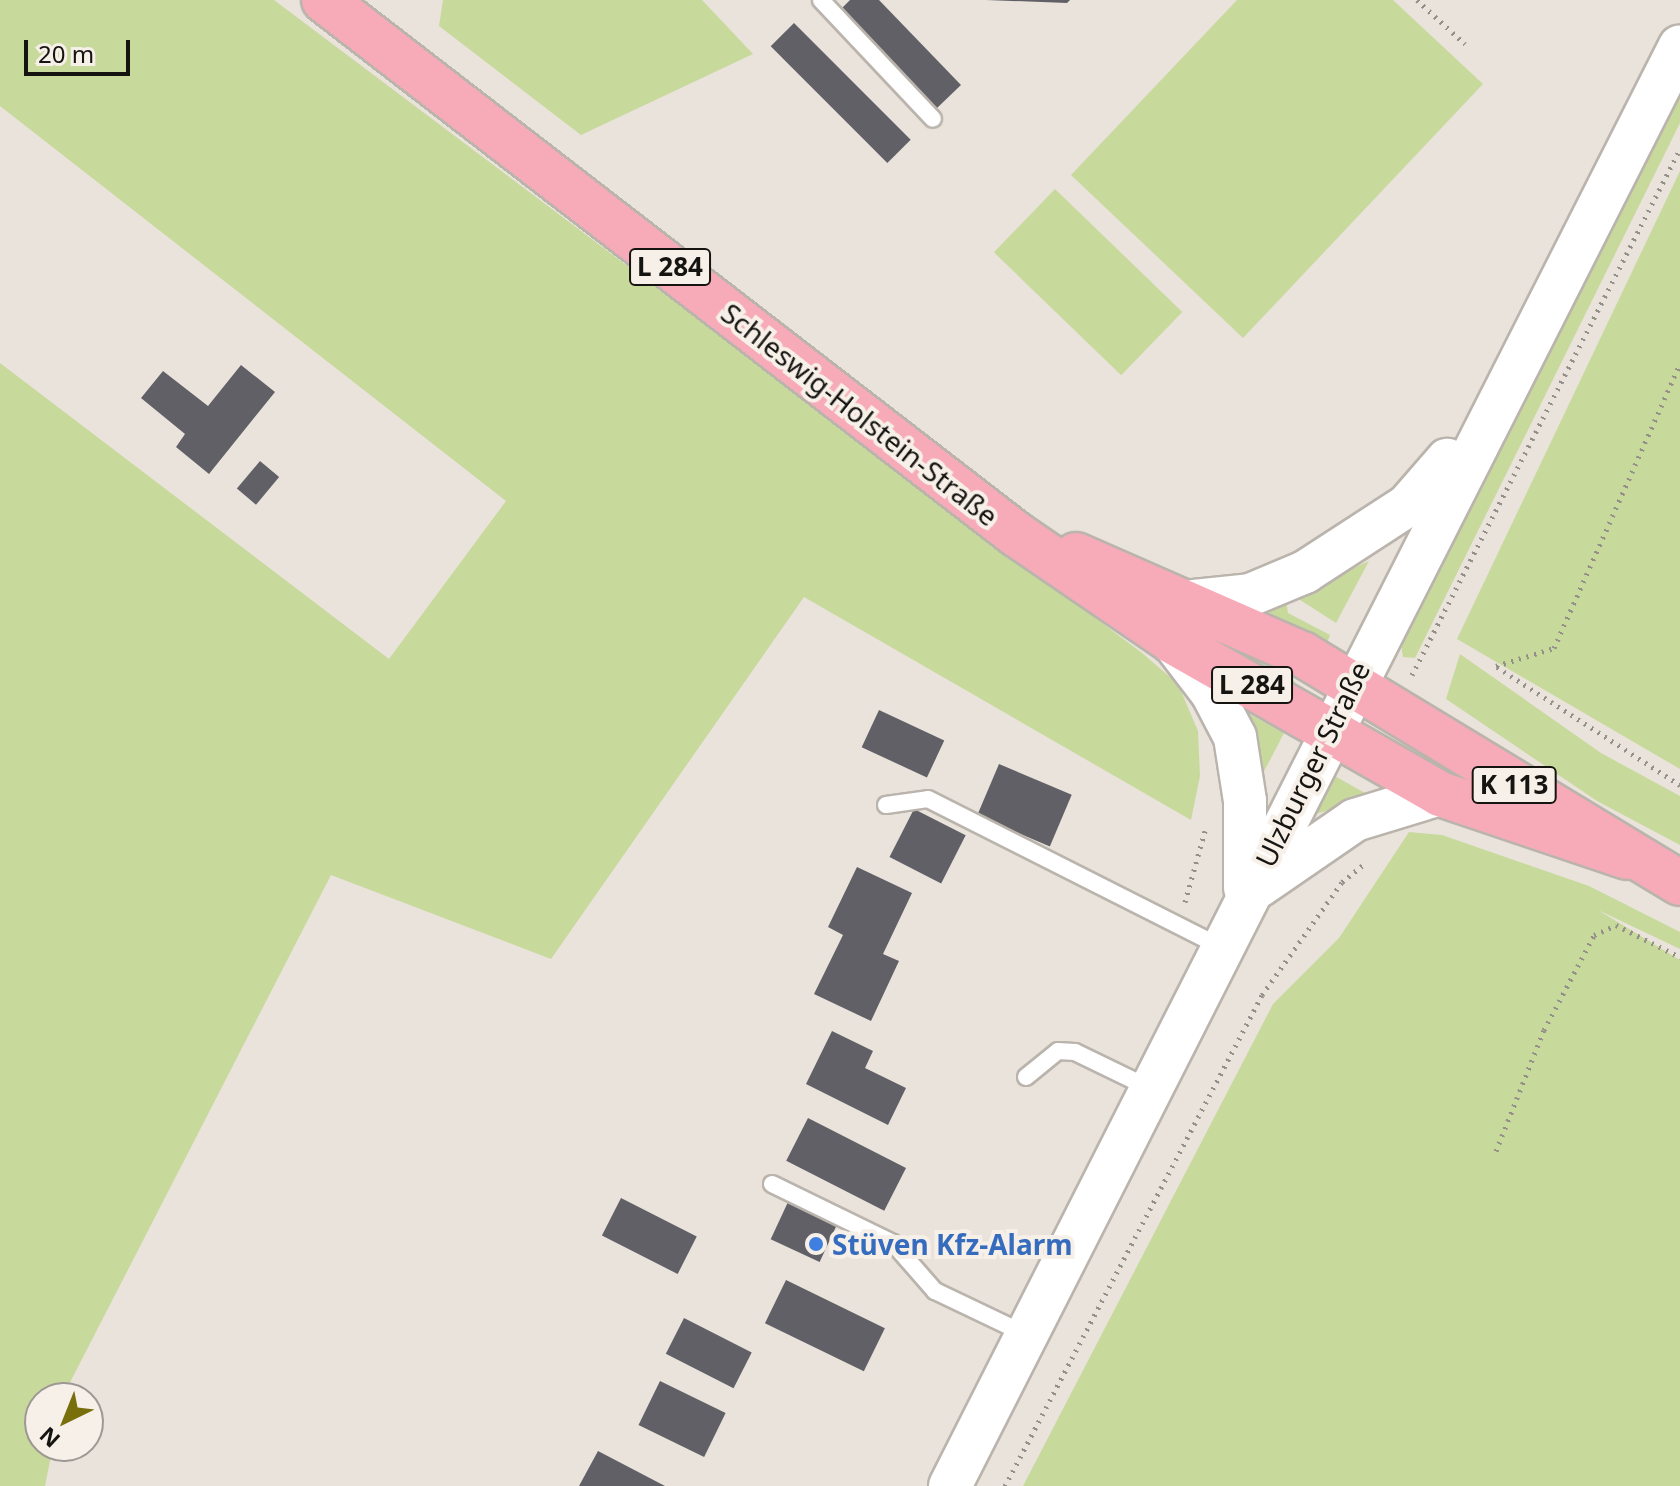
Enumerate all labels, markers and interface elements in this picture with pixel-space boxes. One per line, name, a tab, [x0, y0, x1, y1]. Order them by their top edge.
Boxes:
scale bar	[28, 24, 134, 74]
text: 20 m	[38, 37, 94, 70]
road number: L 284	[628, 245, 712, 289]
street label: Schleswig-Holstein-Straße	[715, 296, 1005, 532]
street label: Ulzburger Straße	[1248, 656, 1376, 872]
road number: L 284	[1210, 663, 1294, 707]
road number: K 113	[1470, 763, 1558, 807]
place label: Stüven Kfz-Alarm	[832, 1227, 1072, 1261]
marker: Stüven Kfz-Alarm	[807, 1235, 825, 1253]
north arrow	[24, 1382, 104, 1462]
text: N	[32, 1421, 66, 1455]

